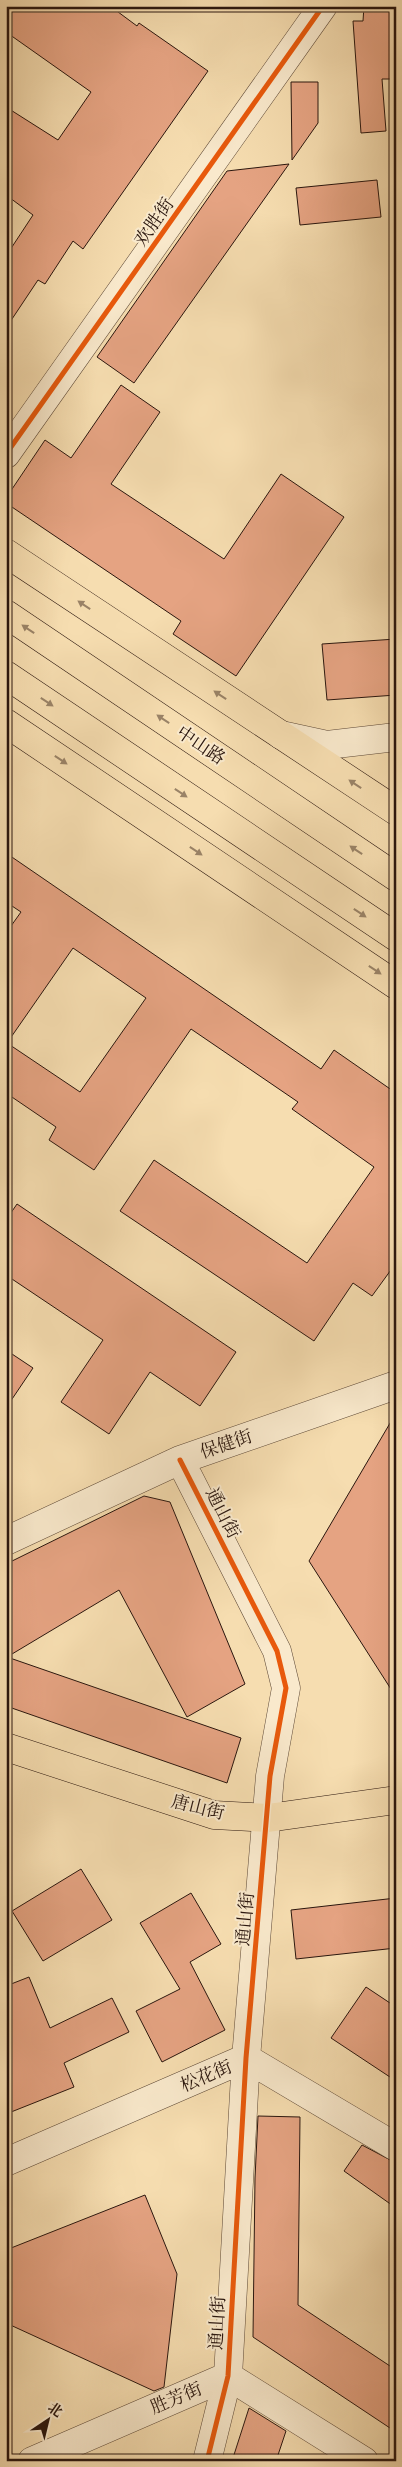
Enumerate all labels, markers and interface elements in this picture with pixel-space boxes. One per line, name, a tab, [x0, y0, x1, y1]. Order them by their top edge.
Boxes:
street label: 欢胜街	[127, 192, 180, 252]
one-way arrow	[78, 600, 91, 609]
one-way arrow	[21, 624, 35, 634]
one-way arrow	[213, 690, 226, 700]
one-way arrow	[40, 697, 53, 707]
one-way arrow	[156, 715, 170, 724]
street label: 中山路	[171, 718, 231, 771]
one-way arrow	[55, 755, 68, 765]
one-way arrow	[349, 779, 362, 789]
one-way arrow	[175, 788, 188, 798]
one-way arrow	[349, 845, 362, 854]
one-way arrow	[189, 846, 203, 855]
one-way arrow	[353, 908, 367, 918]
one-way arrow	[368, 966, 381, 975]
street label: 保健街	[196, 1422, 256, 1465]
street label: 通山街	[199, 1483, 248, 1543]
street label: 唐山街	[169, 1787, 228, 1826]
street label: 通山街	[229, 1891, 260, 1947]
street label: 松花街	[176, 2053, 236, 2099]
street label: 通山街	[202, 2295, 231, 2351]
street label: 胜芳街	[146, 2375, 206, 2421]
north arrow	[22, 2394, 72, 2444]
text: 北	[44, 2397, 67, 2422]

